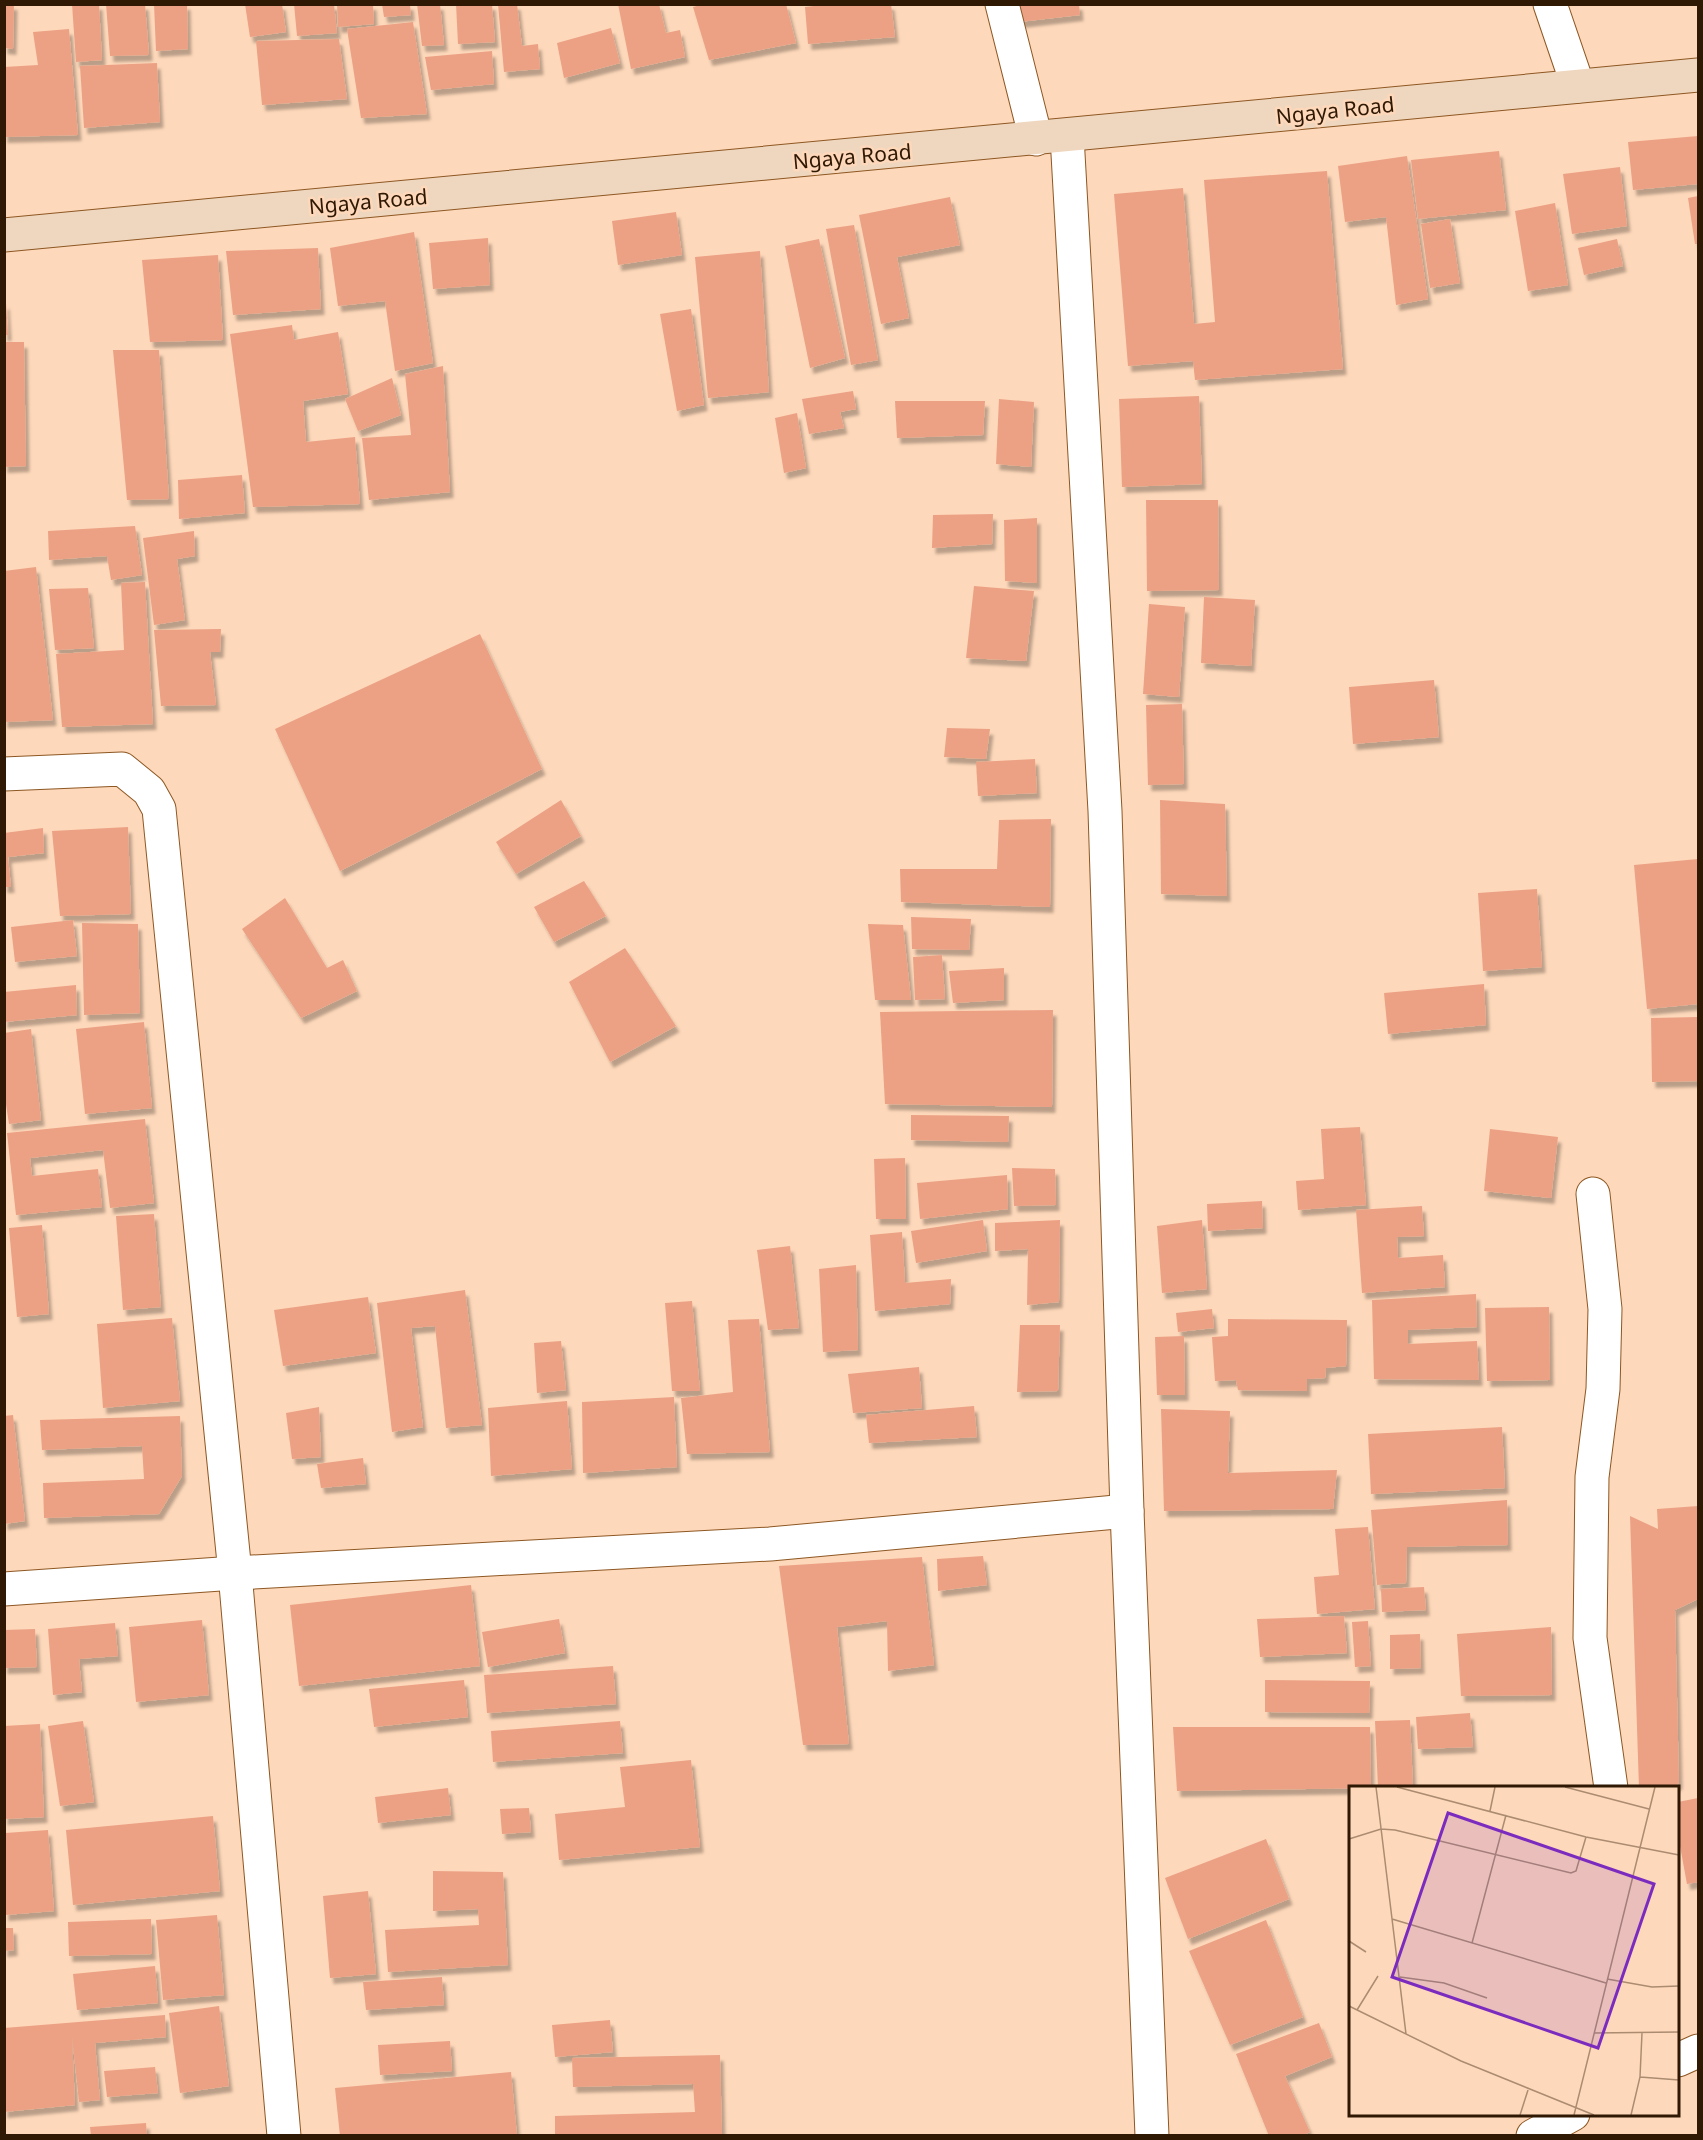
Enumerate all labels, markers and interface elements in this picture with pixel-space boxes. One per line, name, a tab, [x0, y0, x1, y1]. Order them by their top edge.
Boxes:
street label: Ngaya Road	[1274, 90, 1396, 130]
street label: Ngaya Road	[791, 137, 913, 175]
street label: Ngaya Road	[307, 182, 429, 220]
inset map	[1349, 1786, 1679, 2116]

